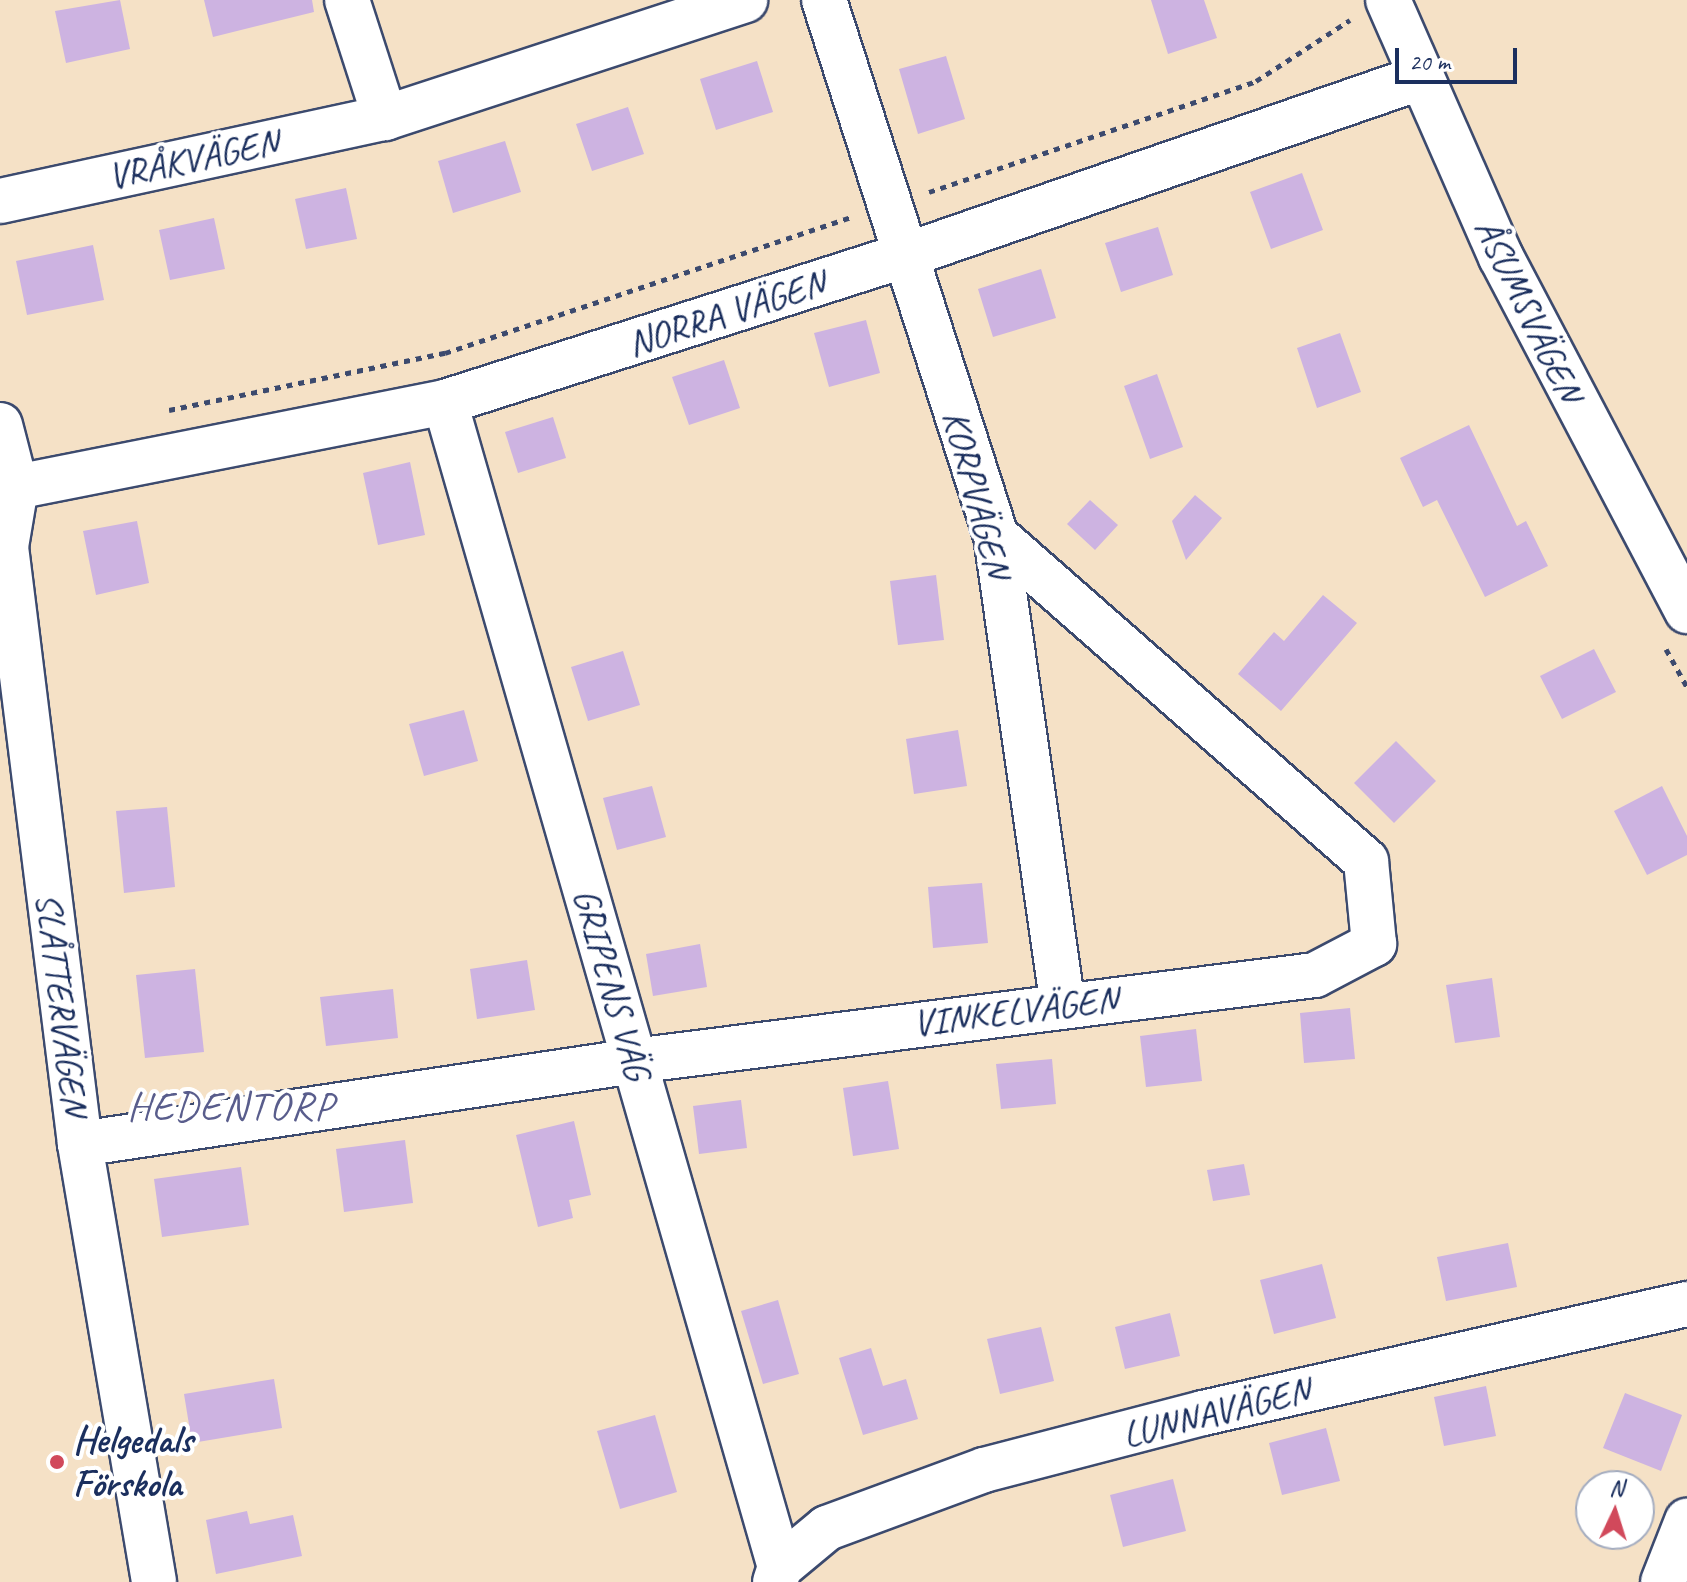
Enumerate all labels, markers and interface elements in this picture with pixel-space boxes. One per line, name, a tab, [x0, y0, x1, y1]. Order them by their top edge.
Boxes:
scale bar	[1399, 32, 1521, 82]
text: 20 m	[1409, 47, 1450, 77]
street label: VRÅKVÄGEN	[103, 119, 283, 199]
street label: ÅSUMSVÄGEN	[1465, 211, 1593, 409]
street label: NORRA VÄGEN	[621, 260, 831, 366]
street label: KORPVÄGEN	[933, 405, 1021, 583]
street label: GRIPENS VÄG	[563, 883, 661, 1085]
street label: SLÅTTERVÄGEN	[26, 890, 98, 1118]
street label: VINKELVÄGEN	[910, 976, 1120, 1046]
district label: HEDENTORP	[128, 1082, 334, 1130]
street label: LUNNAVÄGEN	[1118, 1367, 1314, 1457]
place label: Helgedals Förskola	[73, 1417, 192, 1506]
marker: Helgedals Förskola	[48, 1453, 66, 1471]
north arrow	[1575, 1470, 1655, 1550]
text: N	[1609, 1474, 1624, 1502]

